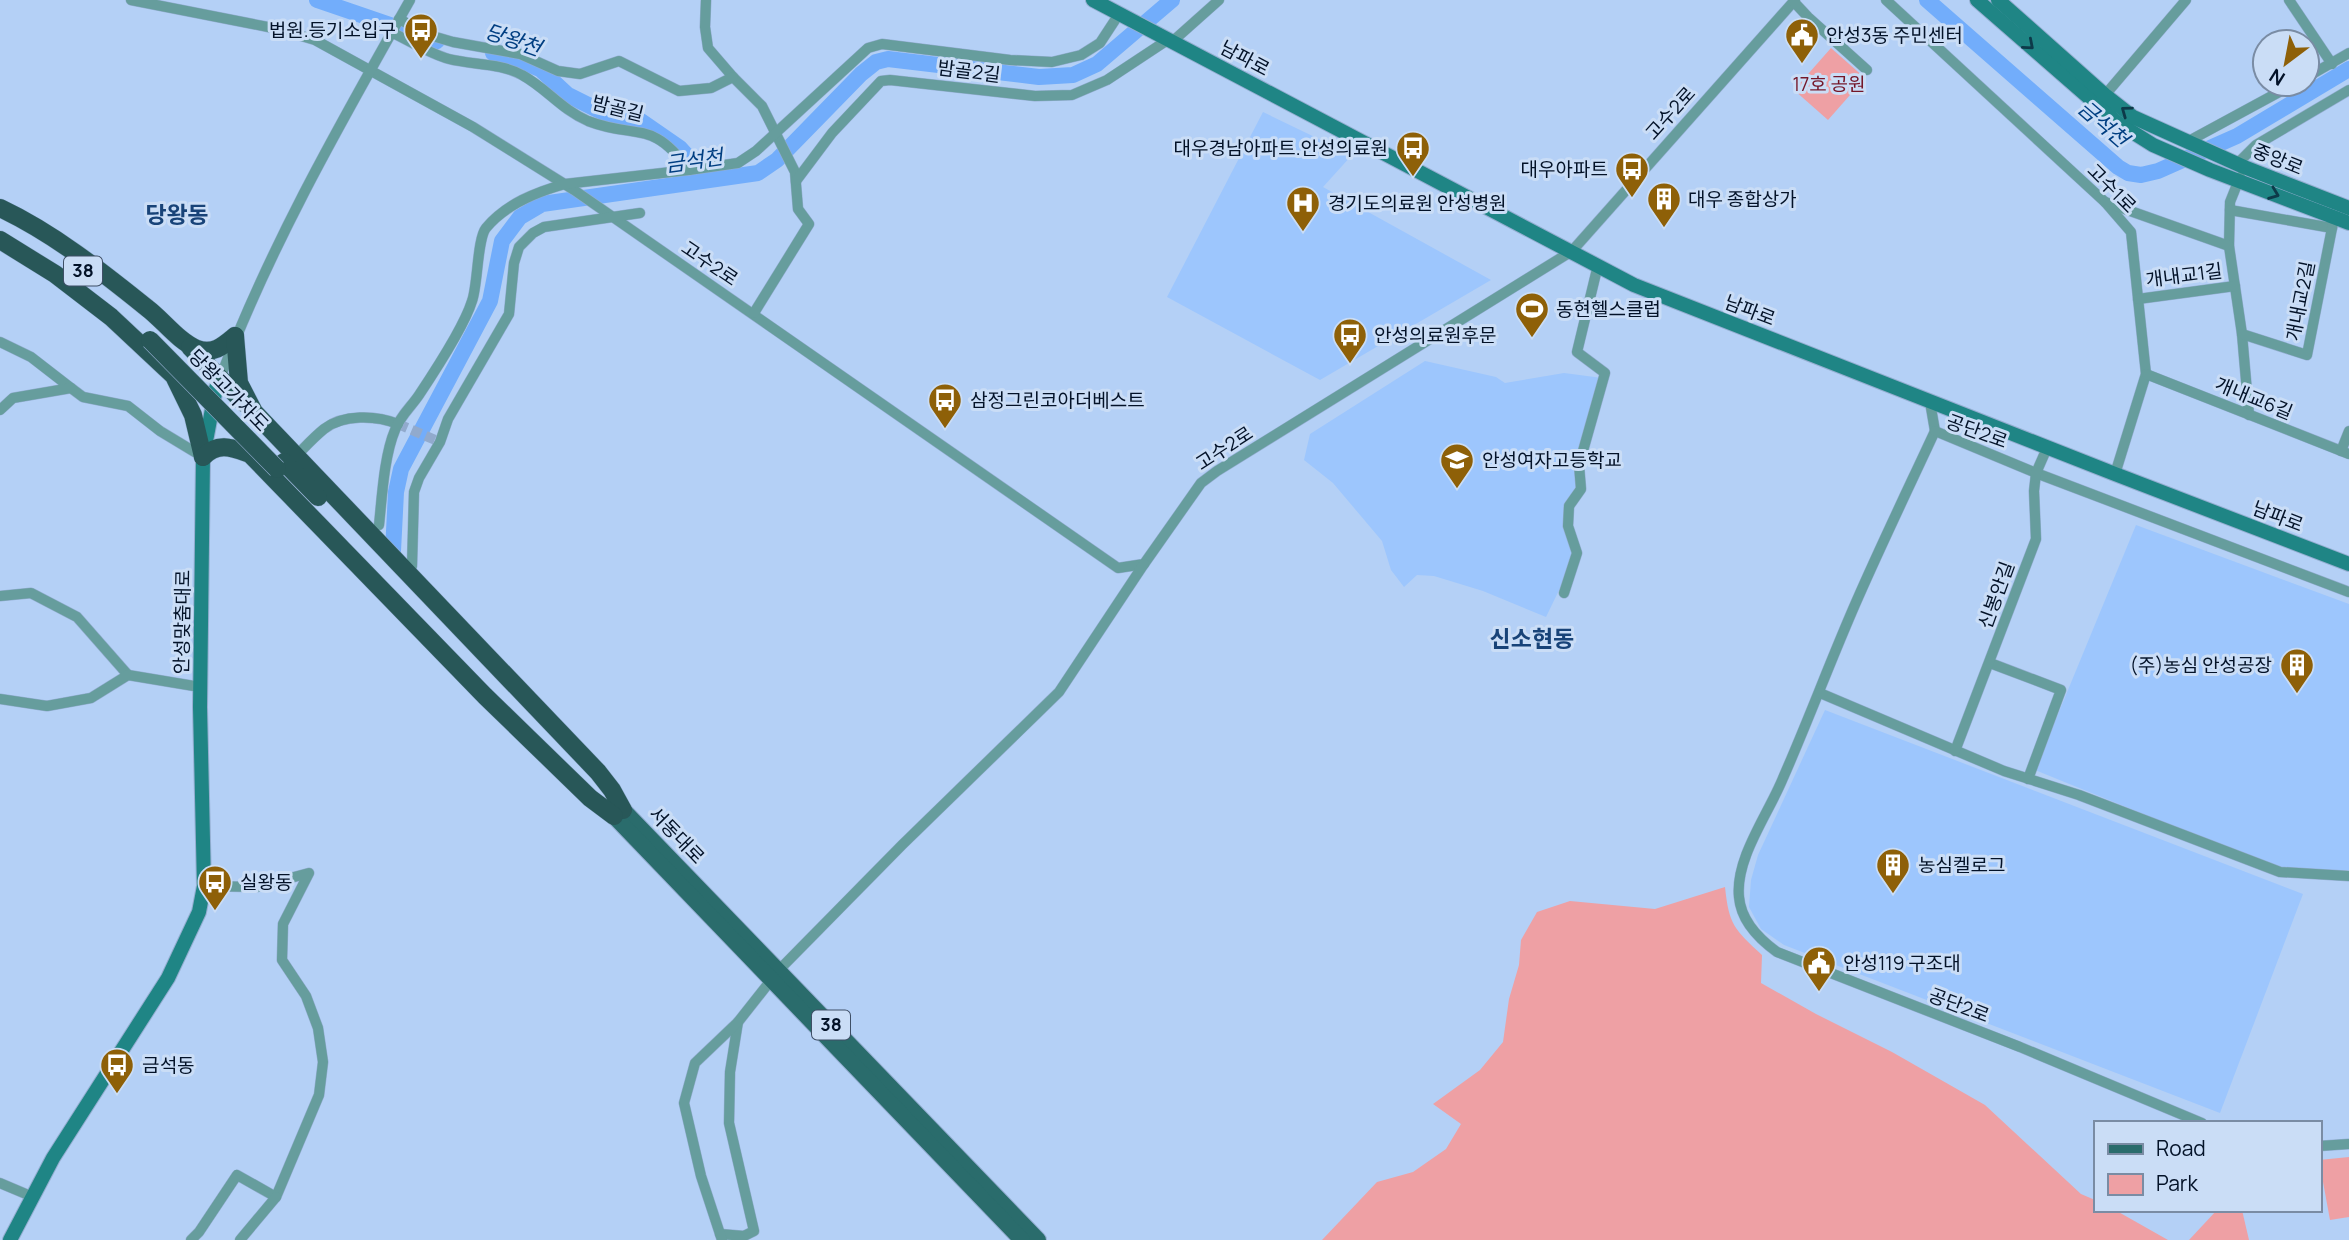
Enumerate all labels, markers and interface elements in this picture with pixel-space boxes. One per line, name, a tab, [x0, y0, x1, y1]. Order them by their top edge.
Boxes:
bus stop icon: 법원.등기소입구	[402, 11, 440, 60]
water label: 당왕천	[481, 16, 548, 63]
public building icon: 안성3동 주민센터	[1783, 16, 1821, 65]
place label: 법원.등기소입구	[269, 17, 396, 43]
place label: 안성3동 주민센터	[1826, 22, 1963, 48]
north arrow	[2251, 28, 2321, 98]
street label: 남파로	[1216, 34, 1274, 82]
one-way arrow	[2021, 37, 2034, 49]
street label: 밤골2길	[936, 54, 1002, 88]
text: N	[2264, 63, 2290, 92]
park label: 17호 공원	[1792, 71, 1866, 97]
street label: 고수2로	[1639, 81, 1701, 145]
street label: 밤골길	[589, 89, 647, 127]
water label: 금석천	[2073, 94, 2137, 155]
one-way arrow	[2122, 107, 2134, 120]
bus stop icon: 대우경남아파트.안성의료원	[1394, 129, 1432, 178]
place label: 대우경남아파트.안성의료원	[1173, 135, 1388, 161]
street label: 중앙로	[2249, 137, 2307, 181]
water label: 금석천	[663, 142, 727, 178]
bus stop icon: 대우아파트	[1613, 150, 1651, 199]
place label: 대우아파트	[1521, 156, 1608, 182]
street label: 고수1로	[2082, 158, 2142, 218]
building icon: 대우 종합상가	[1645, 180, 1683, 229]
hospital icon: 경기도의료원 안성병원	[1284, 184, 1322, 233]
place label: 대우 종합상가	[1688, 186, 1797, 212]
one-way arrow	[2268, 186, 2280, 200]
place label: 경기도의료원 안성병원	[1328, 190, 1507, 216]
district label: 당왕동	[145, 198, 209, 230]
street label: 고수2로	[676, 235, 744, 291]
road number: 38	[64, 256, 102, 286]
street label: 개내교1길	[2144, 257, 2224, 293]
street label: 개내교2길	[2280, 259, 2320, 343]
street label: 남파로	[1721, 288, 1779, 332]
sports icon: 동현헬스클럽	[1513, 290, 1551, 339]
place label: 동현헬스클럽	[1556, 296, 1661, 322]
bus stop icon: 안성의료원후문	[1331, 316, 1369, 365]
place label: 안성의료원후문	[1374, 322, 1496, 348]
street label: 당왕고가차도	[183, 343, 275, 437]
street label: 개내교6길	[2211, 371, 2297, 425]
bus stop icon: 삼정그린코아더베스트	[926, 381, 964, 430]
place label: 삼정그린코아더베스트	[970, 387, 1145, 413]
street label: 공단2로	[1943, 408, 2011, 454]
street label: 고수2로	[1190, 420, 1258, 476]
school or university icon: 안성여자고등학교	[1438, 441, 1476, 490]
place label: 안성여자고등학교	[1482, 447, 1622, 473]
street label: 남파로	[2249, 494, 2307, 538]
street label: 신봉안길	[1972, 558, 2020, 632]
street label: 안성맞춤대로	[168, 569, 196, 675]
district label: 신소현동	[1490, 622, 1574, 654]
building icon: (주)농심 안성공장	[2278, 646, 2316, 695]
place label: (주)농심 안성공장	[2130, 652, 2272, 678]
street label: 서동대로	[643, 801, 711, 869]
building icon: 농심켈로그	[1874, 846, 1912, 895]
place label: 농심켈로그	[1918, 852, 2005, 878]
bus stop icon: 실왕동	[196, 863, 234, 912]
place label: 실왕동	[240, 869, 292, 895]
public building icon: 안성119 구조대	[1800, 944, 1838, 993]
place label: 안성119 구조대	[1843, 950, 1961, 976]
street label: 공단2로	[1925, 982, 1993, 1028]
road number: 38	[812, 1010, 850, 1040]
bus stop icon: 금석동	[98, 1046, 136, 1095]
place label: 금석동	[142, 1052, 194, 1078]
legend	[2094, 1121, 2321, 1212]
text: Road	[2156, 1134, 2206, 1162]
text: Park	[2156, 1169, 2198, 1197]

